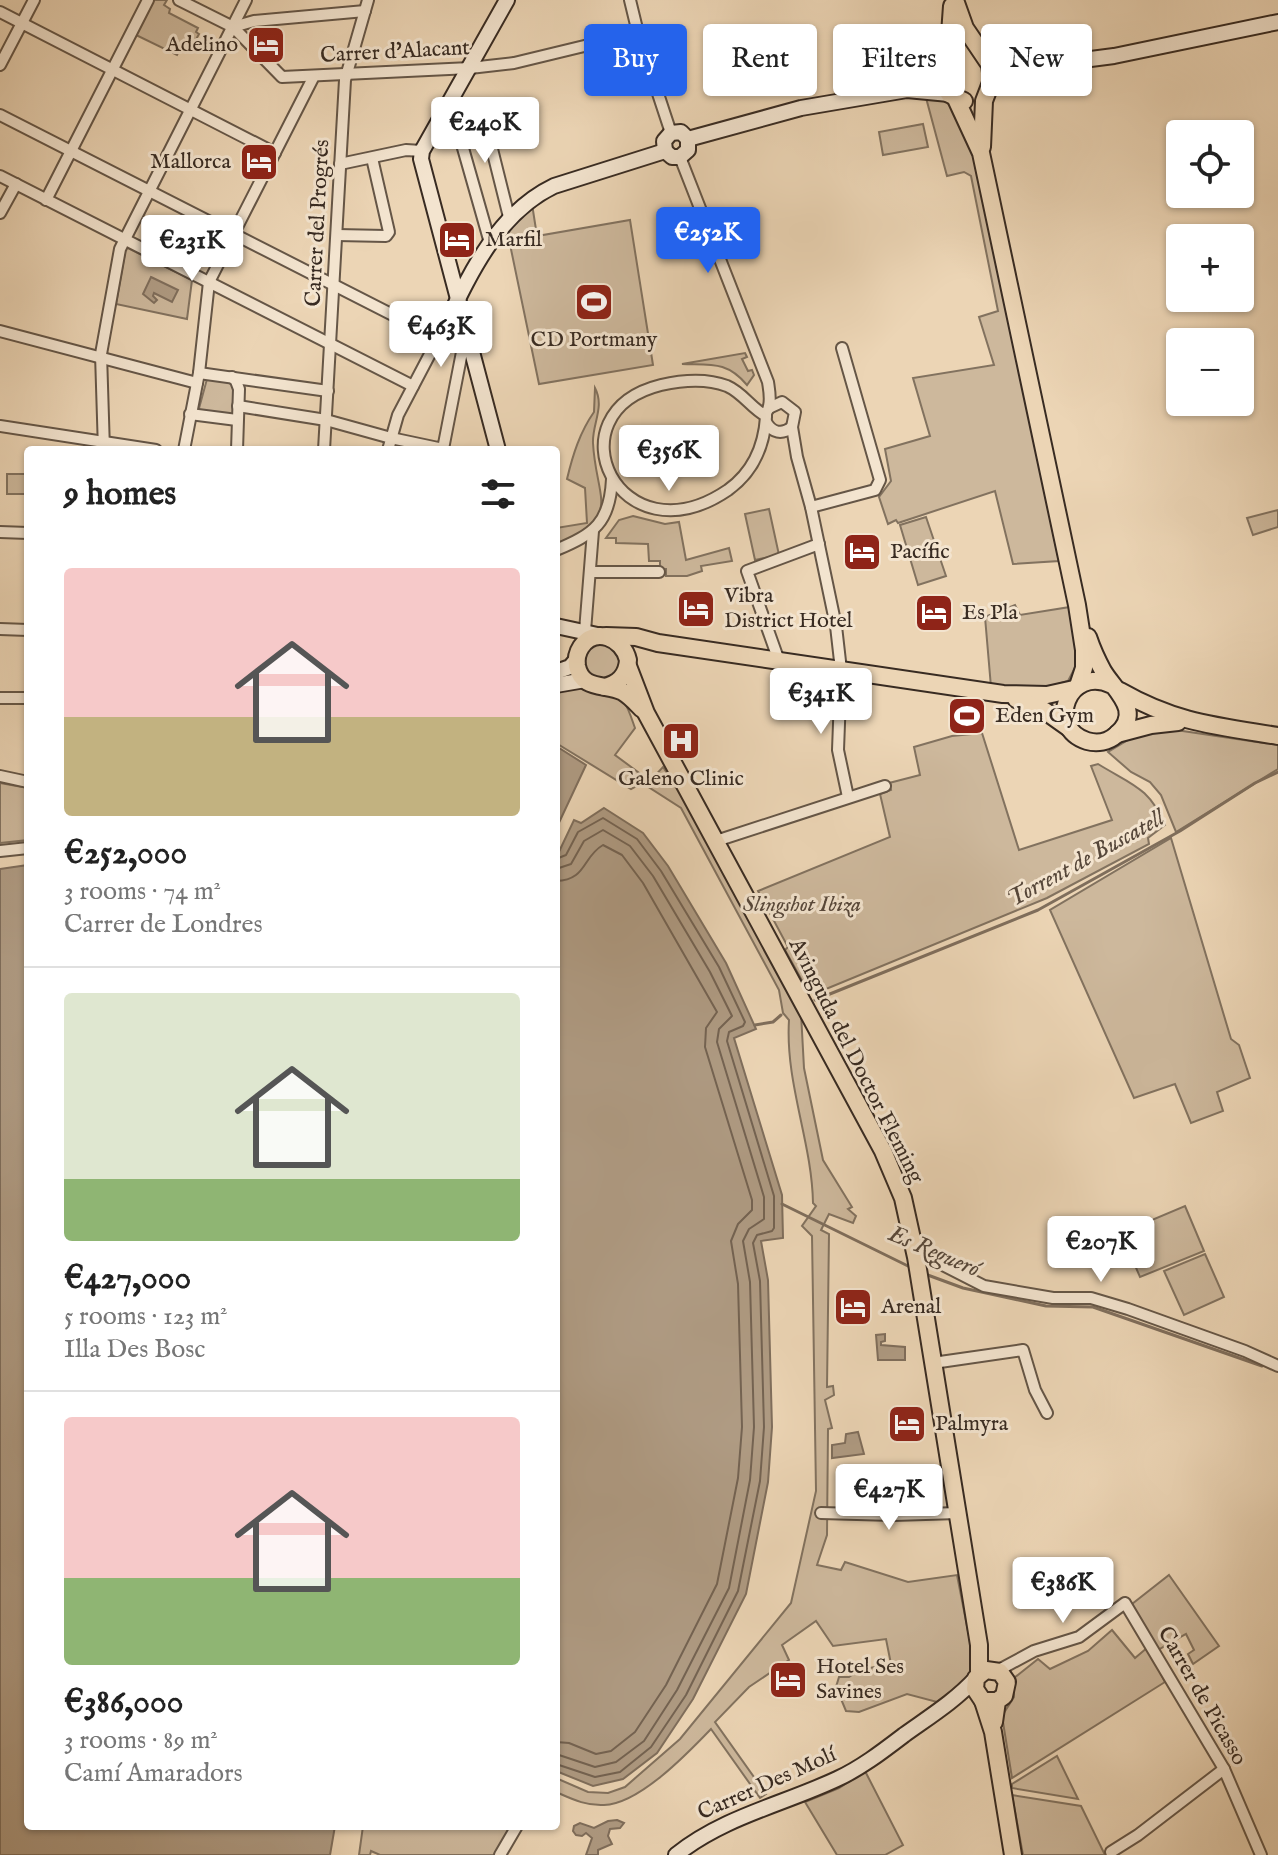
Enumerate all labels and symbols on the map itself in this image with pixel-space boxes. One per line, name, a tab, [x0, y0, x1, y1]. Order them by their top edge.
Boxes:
hotel icon: Adelino	[245, 24, 287, 66]
place label: Adelino	[165, 31, 238, 59]
street label: Carrer d'Alacant	[319, 34, 471, 70]
pin: €240K	[429, 97, 541, 165]
street label: Carrer del Progrés	[300, 139, 336, 307]
hotel icon: Mallorca	[238, 141, 280, 183]
place label: Mallorca	[150, 148, 231, 176]
pin: €252K	[652, 207, 764, 275]
pin: €231K	[136, 215, 248, 283]
hotel icon: Marfil	[436, 219, 478, 261]
place label: Marfil	[485, 226, 542, 254]
sports icon: CD Portmany	[573, 281, 615, 323]
pin: €463K	[385, 301, 497, 369]
place label: CD Portmany	[531, 326, 658, 354]
pin: €356K	[613, 425, 725, 493]
hotel icon: Pacífic	[841, 531, 883, 573]
place label: Pacífic	[890, 538, 950, 566]
place label: Vibra District Hotel	[723, 582, 853, 635]
hotel icon: Vibra District Hotel	[675, 588, 717, 630]
hotel icon: Es Pla	[913, 592, 955, 634]
place label: Es Pla	[962, 599, 1019, 627]
pin: €341K	[765, 668, 877, 736]
sports icon: Eden Gym	[946, 695, 988, 737]
place label: Eden Gym	[995, 702, 1094, 730]
hospital icon: Galeno Clinic	[660, 720, 702, 762]
place label: Galeno Clinic	[618, 765, 744, 793]
water label: Torrent de Buscatell	[1002, 802, 1172, 915]
park label: Slingshot Ibiza	[743, 891, 861, 919]
street label: Avinguda del Doctor Fleming	[781, 933, 931, 1189]
pin: €207K	[1045, 1216, 1157, 1284]
water label: Es Regueró	[883, 1218, 987, 1286]
hotel icon: Arenal	[832, 1286, 874, 1328]
place label: Arenal	[880, 1293, 941, 1321]
hotel icon: Palmyra	[886, 1403, 928, 1445]
place label: Palmyra	[935, 1410, 1009, 1438]
pin: €427K	[833, 1464, 945, 1532]
pin: €386K	[1007, 1557, 1119, 1625]
street label: Carrer de Picasso	[1151, 1622, 1253, 1771]
place label: Hotel Ses Savines	[816, 1653, 904, 1706]
hotel icon: Hotel Ses Savines	[767, 1659, 809, 1701]
street label: Carrer Des Molí	[693, 1740, 843, 1827]

